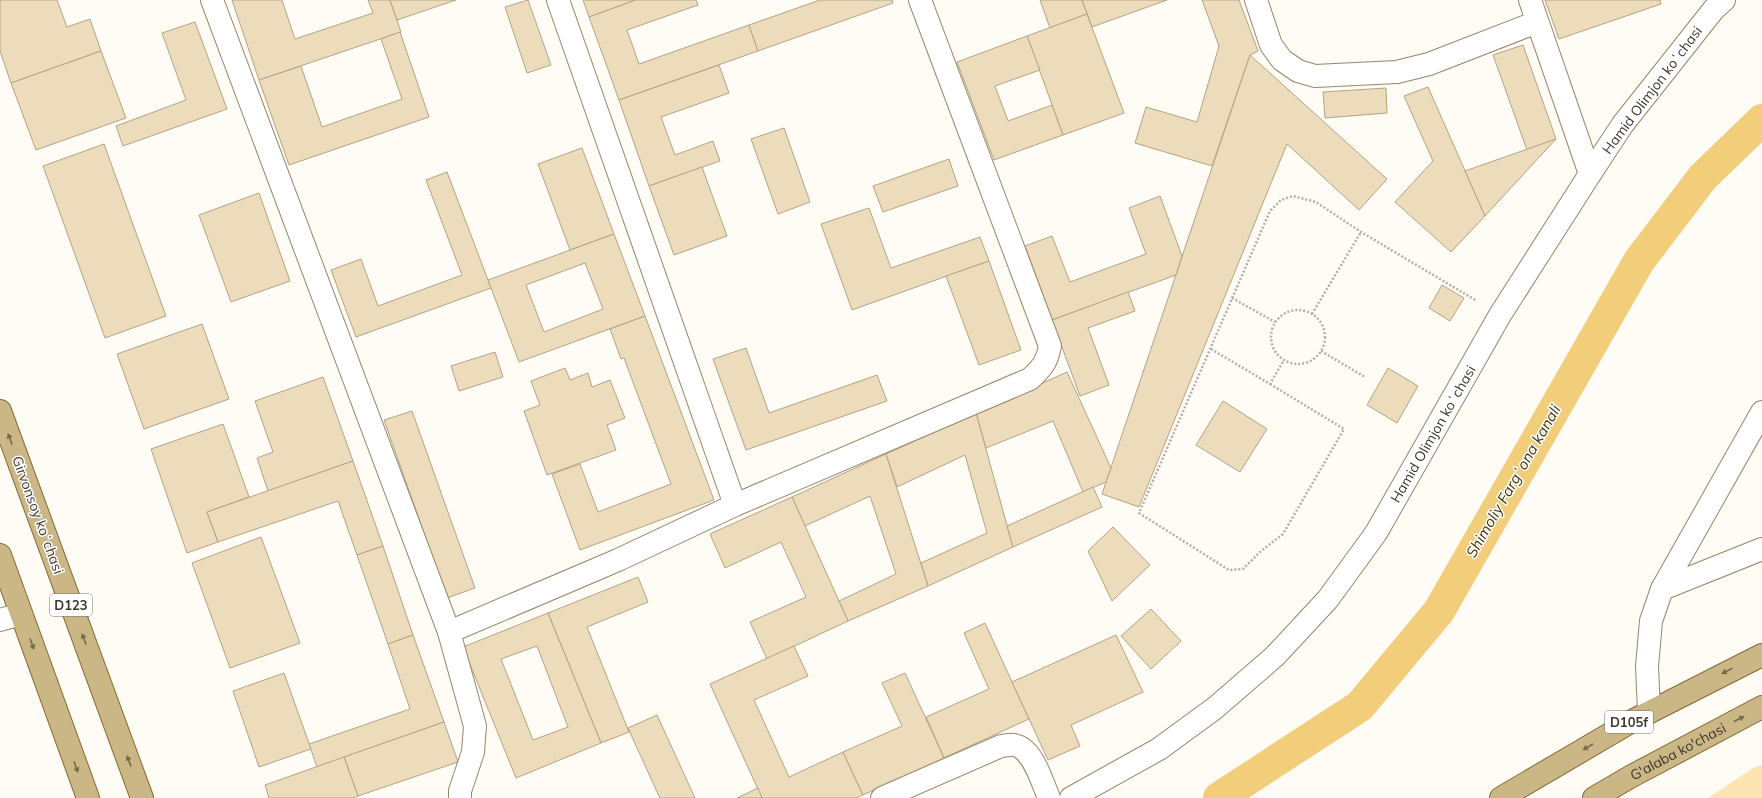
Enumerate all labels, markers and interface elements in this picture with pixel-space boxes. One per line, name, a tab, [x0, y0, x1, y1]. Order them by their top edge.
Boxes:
street label: Hamid Olimjon koʻchasi	[1598, 22, 1706, 158]
street label: Hamid Olimjon koʻchasi	[1386, 362, 1480, 506]
water label: Shimoliy Fargʻona kanali	[1461, 401, 1565, 561]
one-way arrow	[7, 432, 13, 444]
street label: Girvonsoy koʻchasi	[8, 453, 68, 577]
road number: D123	[50, 594, 92, 616]
one-way arrow	[80, 633, 86, 645]
one-way arrow	[30, 639, 36, 651]
one-way arrow	[1721, 668, 1733, 675]
road number: D105f	[1605, 711, 1653, 733]
one-way arrow	[1733, 716, 1745, 722]
street label: G'alaba ko'chasi	[1627, 719, 1729, 784]
one-way arrow	[1582, 743, 1594, 750]
one-way arrow	[125, 755, 131, 767]
one-way arrow	[74, 761, 80, 773]

